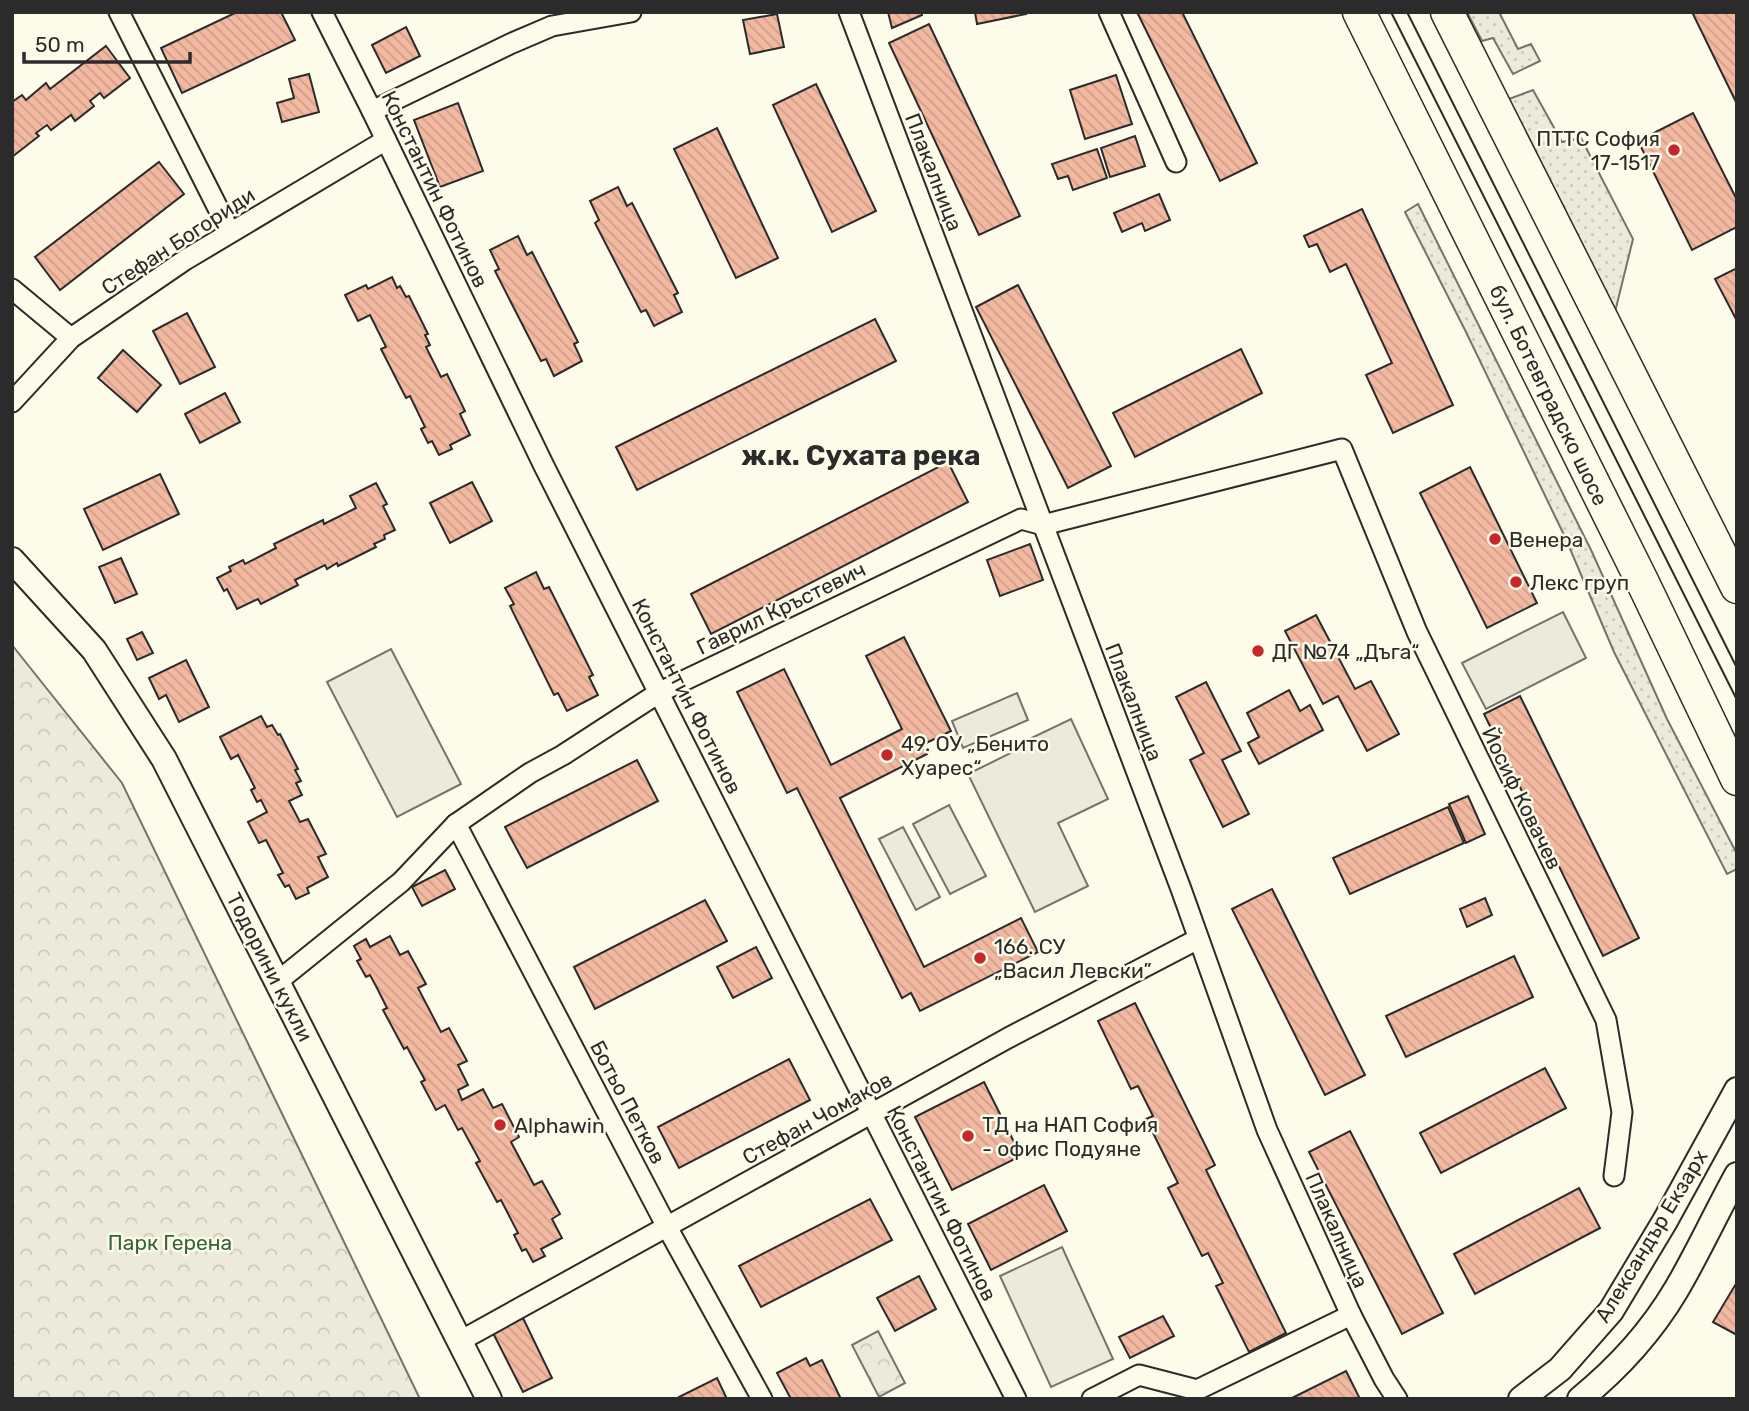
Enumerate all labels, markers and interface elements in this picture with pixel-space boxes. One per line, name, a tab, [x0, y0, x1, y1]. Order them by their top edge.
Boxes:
scale bar	[24, 21, 191, 65]
text: 50 m	[35, 32, 85, 57]
street label: Константин Фотинов	[376, 86, 494, 292]
street label: Плакалница	[900, 110, 968, 234]
place label: ПТТС София 17-1517	[1536, 126, 1660, 175]
marker: ПТТС София 17-1517	[1666, 142, 1682, 158]
street label: Стефан Богориди	[96, 182, 260, 300]
street label: бул. Ботевградско шосе	[1485, 280, 1613, 510]
district label: ж.к. Сухата река	[741, 439, 981, 472]
place label: Венера	[1509, 527, 1583, 552]
marker: Венера	[1487, 531, 1503, 547]
street label: Гаврил Кръстевич	[692, 556, 870, 660]
place label: Лекс груп	[1530, 570, 1629, 595]
marker: Лекс груп	[1508, 574, 1524, 590]
street label: Константин Фотинов	[627, 594, 747, 798]
place label: ДГ №74 „Дъга“	[1272, 639, 1420, 664]
street label: Плакалница	[1100, 640, 1168, 764]
marker: ДГ №74 „Дъга“	[1250, 643, 1266, 659]
street label: Йосиф Ковачев	[1477, 723, 1567, 873]
place label: 49. ОУ „Бенито Хуарес“	[901, 731, 1049, 780]
marker: 49. ОУ „Бенито Хуарес“	[879, 747, 895, 763]
street label: Тодорини кукли	[222, 888, 318, 1046]
place label: 166. СУ „Васил Левски”	[994, 934, 1152, 983]
marker: 166. СУ „Васил Левски”	[972, 950, 988, 966]
street label: Ботьо Петков	[585, 1036, 671, 1168]
street label: Стефан Чомаков	[738, 1066, 896, 1170]
street label: Константин Фотинов	[882, 1101, 1002, 1305]
place label: ТД на НАП София - офис Подуяне	[982, 1112, 1158, 1161]
place label: Alphawin	[514, 1113, 605, 1138]
marker: Alphawin	[492, 1117, 508, 1133]
marker: ТД на НАП София - офис Подуяне	[960, 1128, 976, 1144]
street label: Александър Екзарх	[1590, 1145, 1712, 1327]
street label: Плакалница	[1300, 1168, 1374, 1292]
park label: Парк Герена	[108, 1230, 232, 1255]

